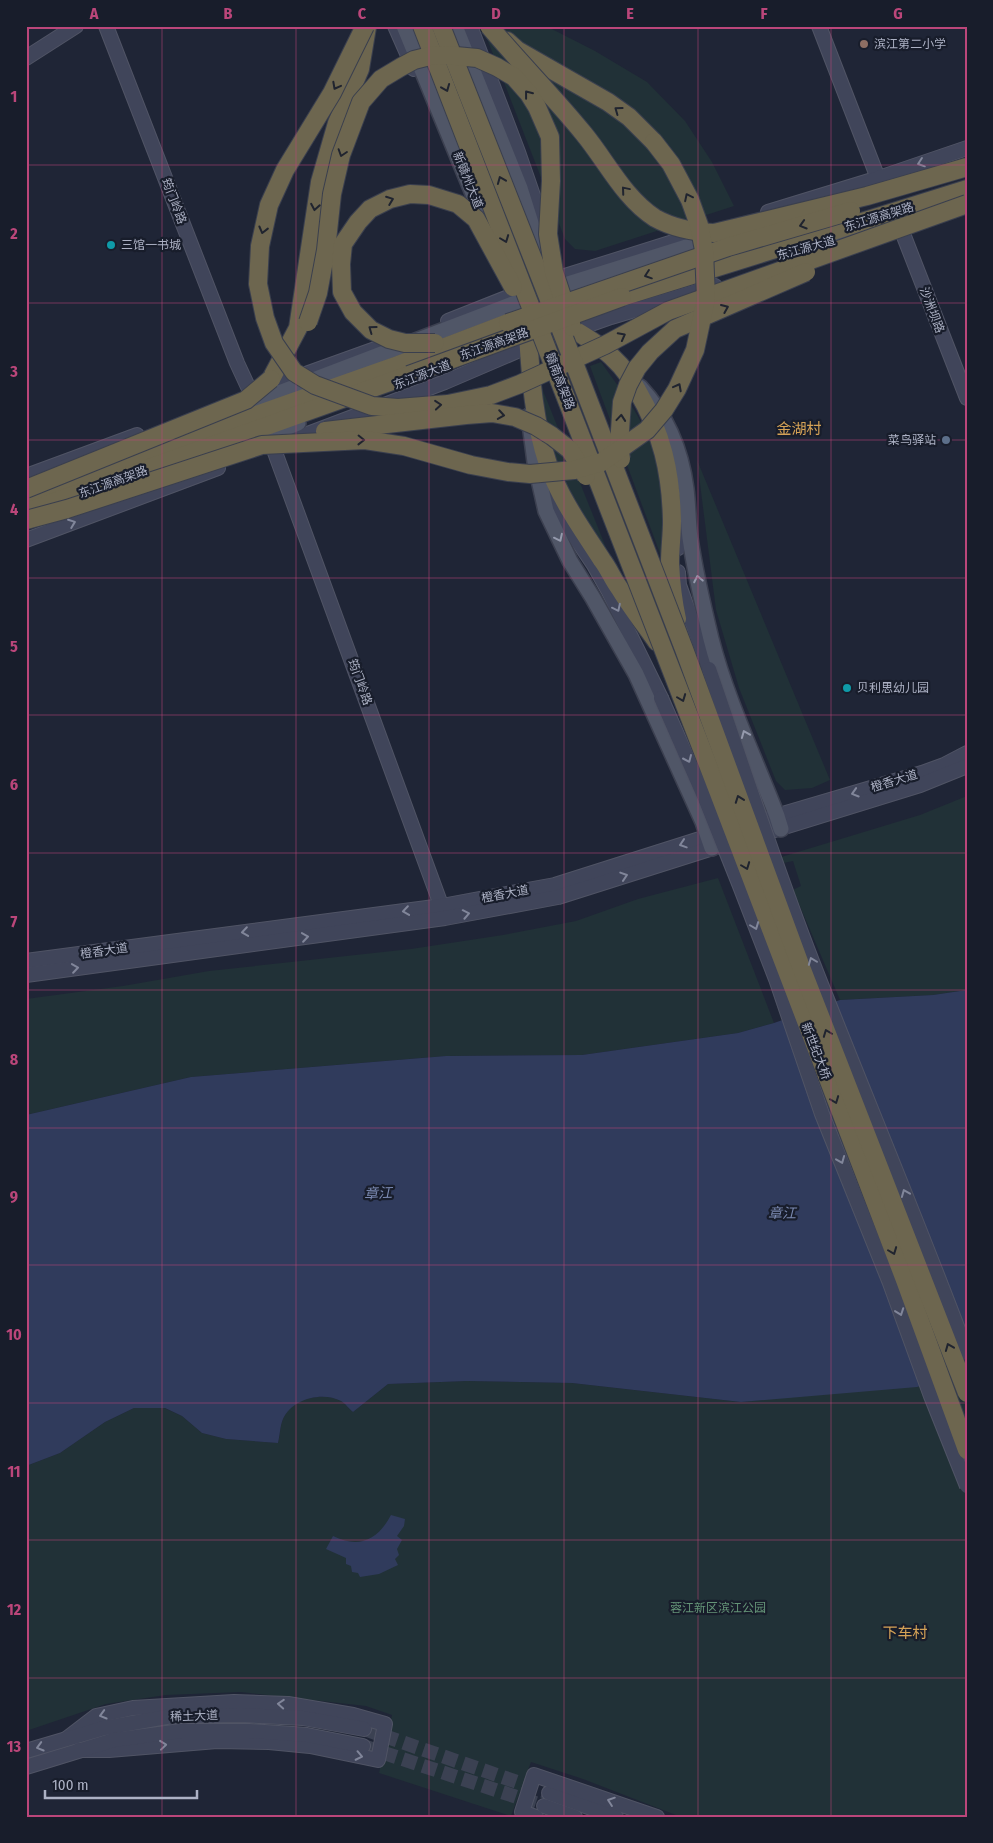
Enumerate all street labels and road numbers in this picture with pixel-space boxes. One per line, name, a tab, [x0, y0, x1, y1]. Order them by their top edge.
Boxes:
street label: 新赣州大道	[450, 150, 486, 210]
street label: 筠门岭路	[159, 176, 189, 226]
street label: 东江源高架路	[843, 200, 915, 234]
street label: 东江源大道	[775, 233, 837, 263]
street label: 沙洲坝路	[917, 285, 947, 335]
street label: 东江源高架路	[458, 325, 530, 363]
street label: 赣南高架路	[543, 350, 577, 412]
street label: 东江源大道	[391, 358, 453, 392]
street label: 东江源高架路	[77, 463, 149, 501]
street label: 筠门岭路	[345, 657, 375, 707]
street label: 橙香大道	[869, 767, 919, 795]
street label: 橙香大道	[480, 883, 530, 905]
street label: 橙香大道	[79, 941, 129, 961]
street label: 新世纪大桥	[799, 1020, 833, 1082]
street label: 稀土大道	[170, 1708, 218, 1724]

